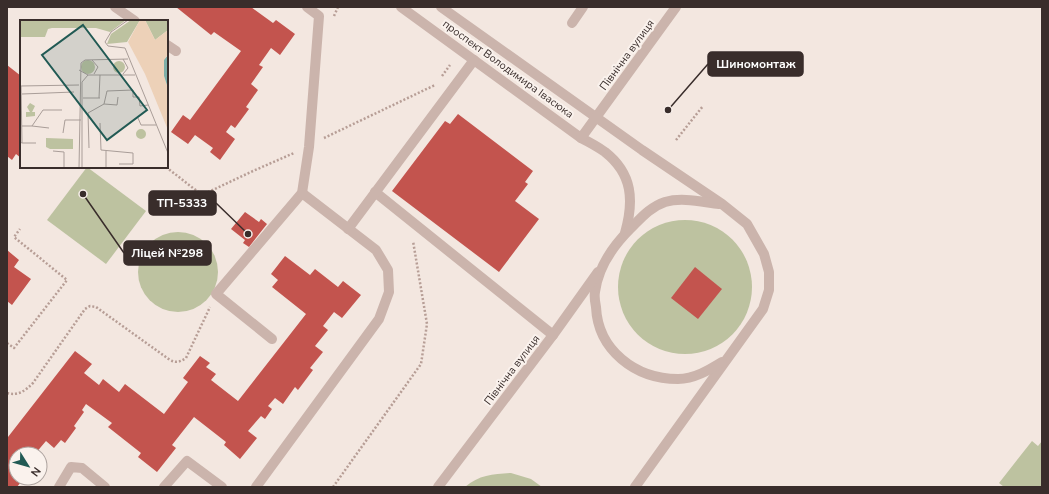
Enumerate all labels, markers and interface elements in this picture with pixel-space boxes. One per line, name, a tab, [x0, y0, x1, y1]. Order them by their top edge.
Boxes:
street label: проспект Володимира Івасюка	[440, 16, 577, 122]
street label: Північна вулиця	[596, 17, 658, 93]
inset map	[20, 20, 168, 168]
callout: Шиномонтаж	[708, 52, 803, 76]
text: Шиномонтаж	[716, 56, 796, 72]
callout: ТП-5333	[149, 191, 216, 215]
text: ТП-5333	[157, 195, 207, 211]
callout: Ліцей №298	[124, 241, 211, 265]
text: Ліцей №298	[131, 245, 203, 261]
street label: Північна вулиця	[481, 332, 543, 408]
north arrow	[8, 446, 48, 486]
text: N	[27, 464, 44, 480]

